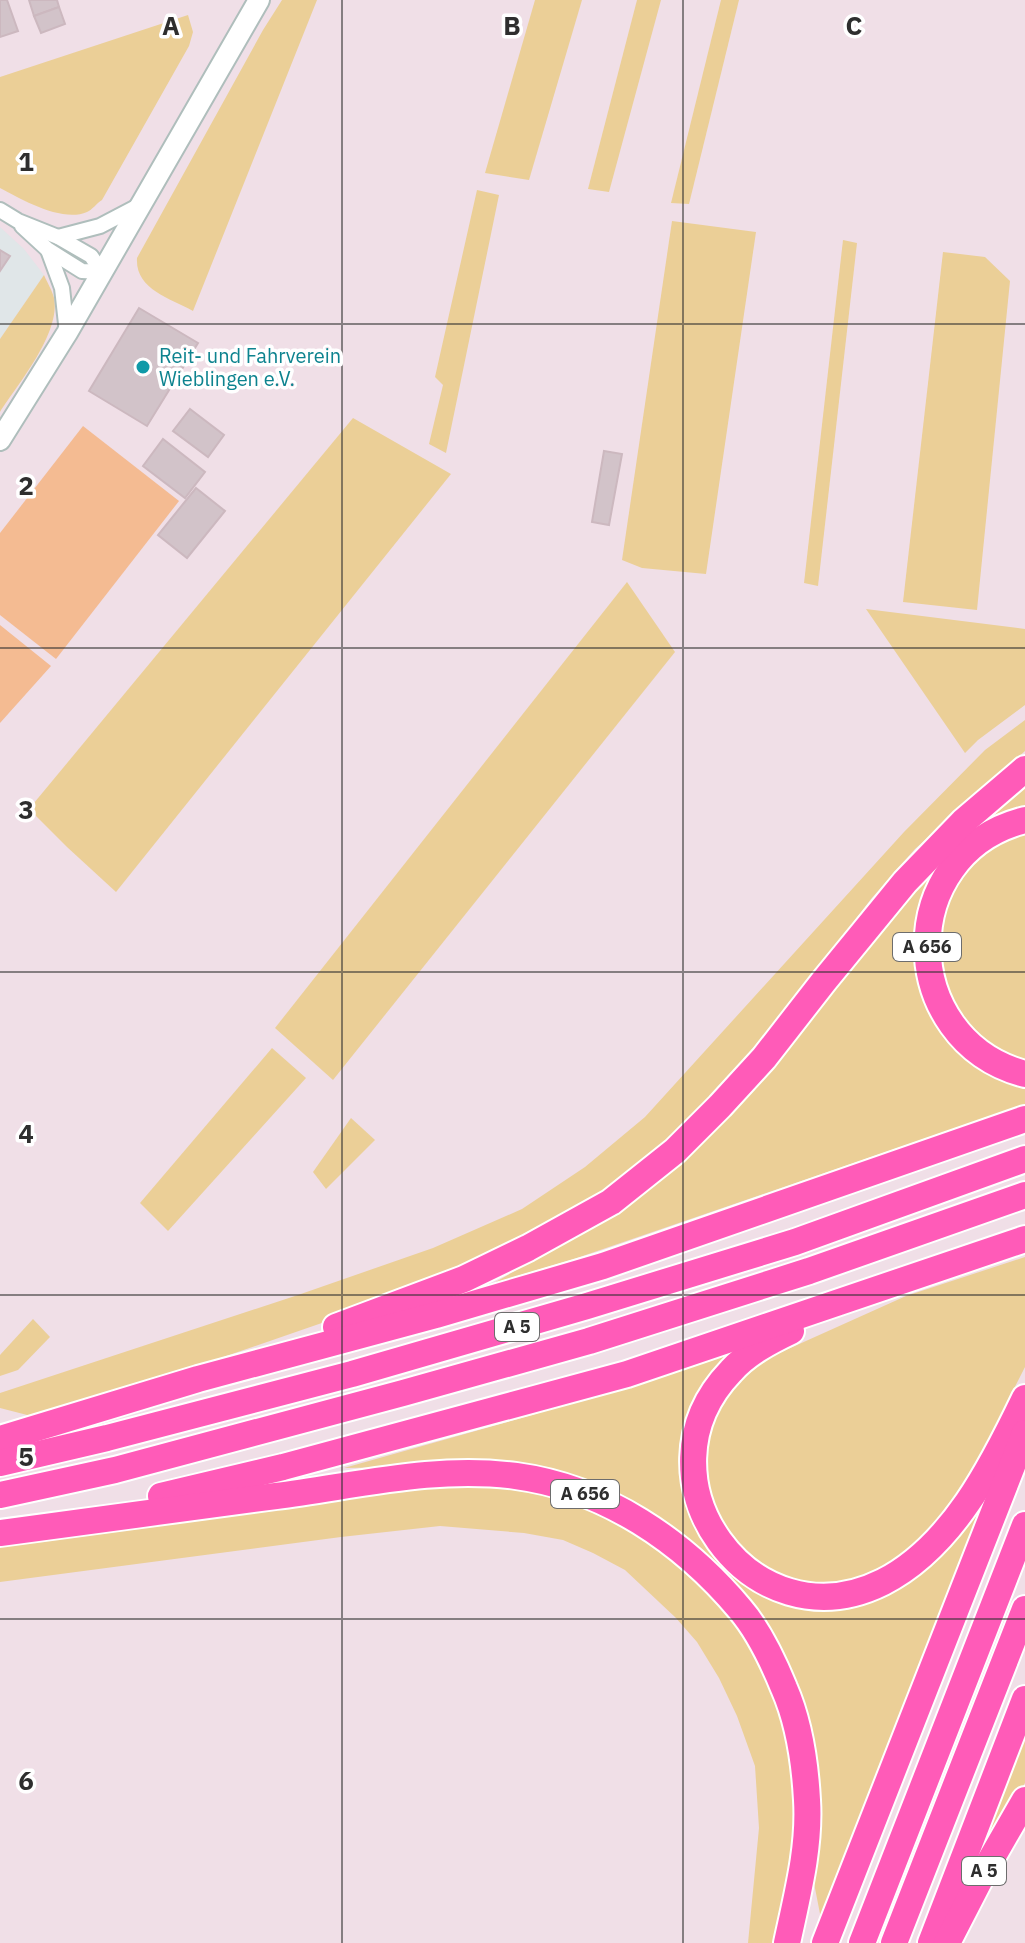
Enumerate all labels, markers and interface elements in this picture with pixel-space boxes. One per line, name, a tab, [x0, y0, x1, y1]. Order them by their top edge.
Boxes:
text: A	[162, 8, 180, 42]
text: B	[503, 8, 521, 42]
text: C	[846, 8, 863, 42]
text: 1	[18, 144, 34, 178]
place label: Reit- und Fahrverein Wieblingen e.V.	[159, 342, 341, 392]
marker: Reit- und Fahrverein Wieblingen e.V.	[134, 358, 152, 376]
text: 2	[18, 468, 34, 502]
text: 3	[18, 792, 34, 826]
road number: A 656	[893, 933, 961, 961]
text: 4	[18, 1116, 34, 1150]
road number: A 5	[495, 1313, 539, 1341]
text: 5	[18, 1439, 34, 1473]
road number: A 656	[551, 1480, 619, 1508]
text: 6	[18, 1763, 34, 1797]
road number: A 5	[962, 1857, 1006, 1885]

